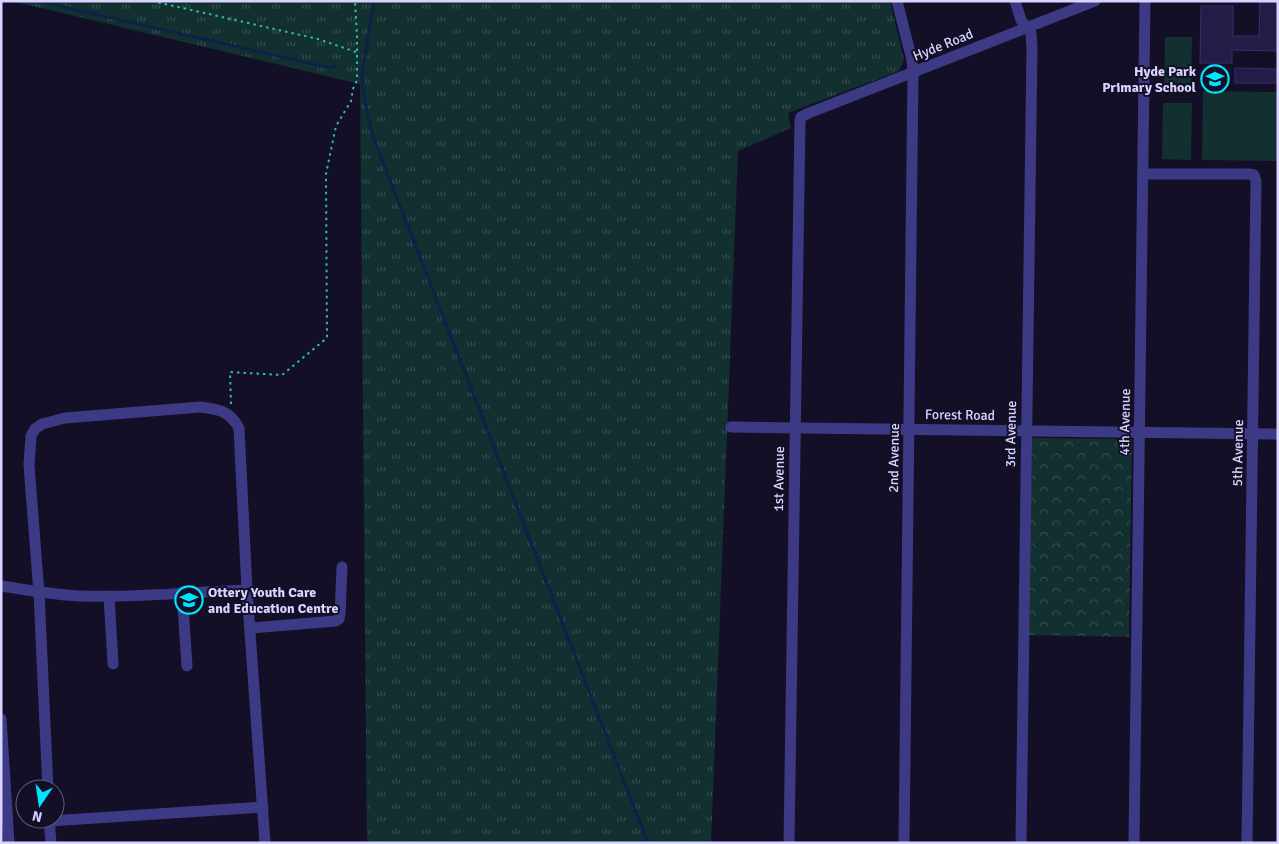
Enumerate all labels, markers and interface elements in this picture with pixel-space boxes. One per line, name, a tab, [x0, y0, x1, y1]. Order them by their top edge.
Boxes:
street label: Hyde Road	[910, 25, 976, 65]
place label: Hyde Park Primary School	[1102, 63, 1197, 96]
school or university icon: Hyde Park Primary School	[1200, 64, 1230, 94]
street label: 4th Avenue	[1116, 388, 1134, 456]
street label: 3rd Avenue	[1002, 400, 1020, 468]
street label: Forest Road	[925, 406, 995, 424]
street label: 5th Avenue	[1229, 419, 1247, 487]
street label: 2nd Avenue	[885, 423, 903, 493]
street label: 1st Avenue	[770, 446, 788, 512]
place label: Ottery Youth Care and Education Centre	[208, 584, 338, 617]
school or university icon: Ottery Youth Care and Education Centre	[174, 585, 204, 615]
north arrow	[15, 779, 65, 829]
text: N	[31, 807, 44, 826]

